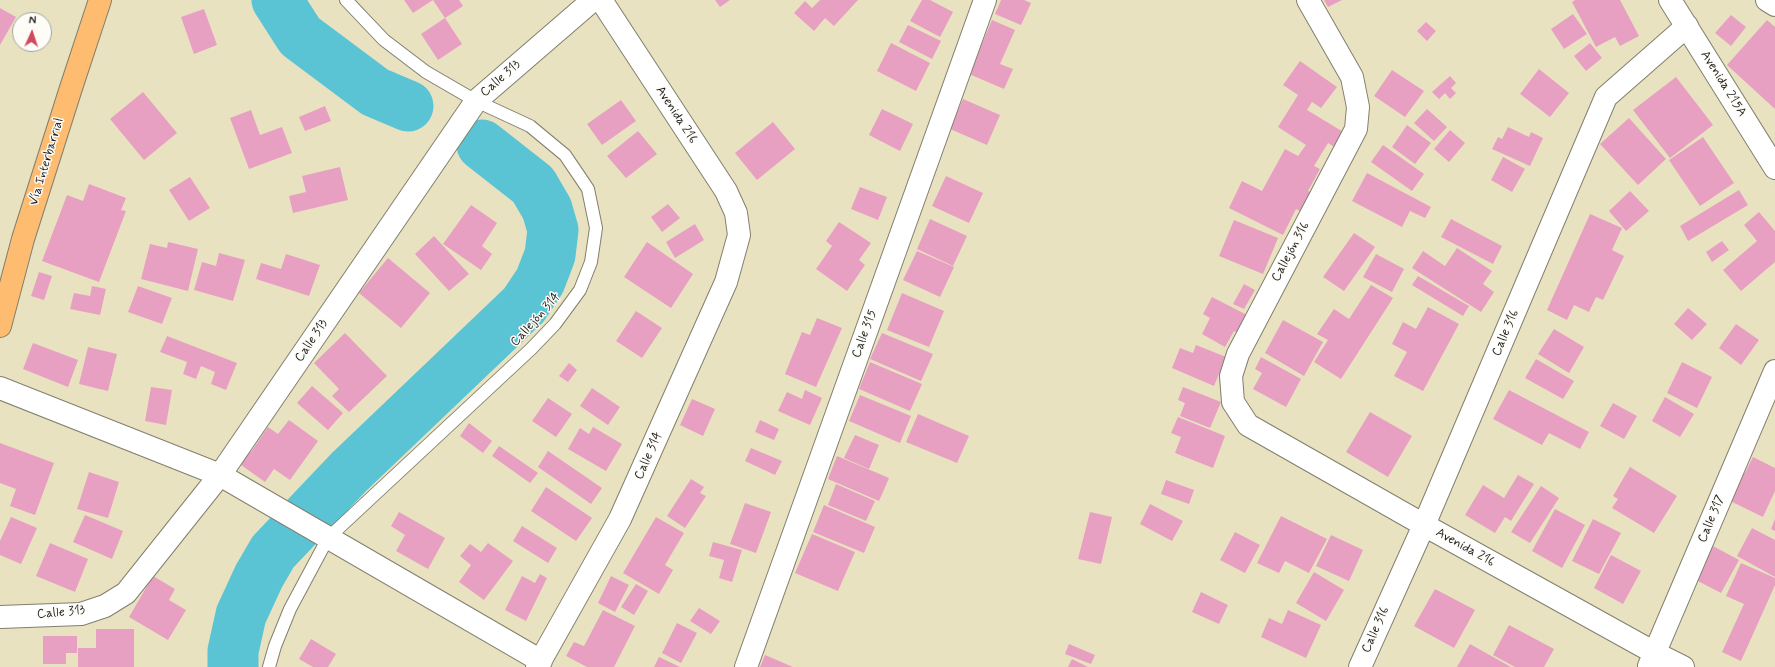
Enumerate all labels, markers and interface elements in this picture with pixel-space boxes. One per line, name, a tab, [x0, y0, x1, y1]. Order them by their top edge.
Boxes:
north arrow	[12, 12, 52, 52]
text: N	[29, 14, 37, 28]
street label: Avenida 215A	[1697, 48, 1749, 120]
street label: Calle 313	[478, 57, 524, 101]
street label: Avenida 216	[652, 83, 700, 147]
street label: Vía Interbarrial	[26, 116, 68, 208]
street label: Callejón 316	[1269, 219, 1313, 285]
street label: Callejón 314	[508, 290, 564, 350]
street label: Calle 316	[1489, 307, 1523, 359]
street label: Calle 315	[849, 308, 881, 360]
street label: Calle 313	[292, 317, 332, 365]
street label: Calle 314	[632, 430, 666, 482]
street label: Calle 317	[1695, 493, 1729, 545]
street label: Avenida 216	[1433, 525, 1497, 571]
street label: Calle 313	[36, 603, 86, 623]
street label: Calle 316	[1359, 604, 1393, 656]

